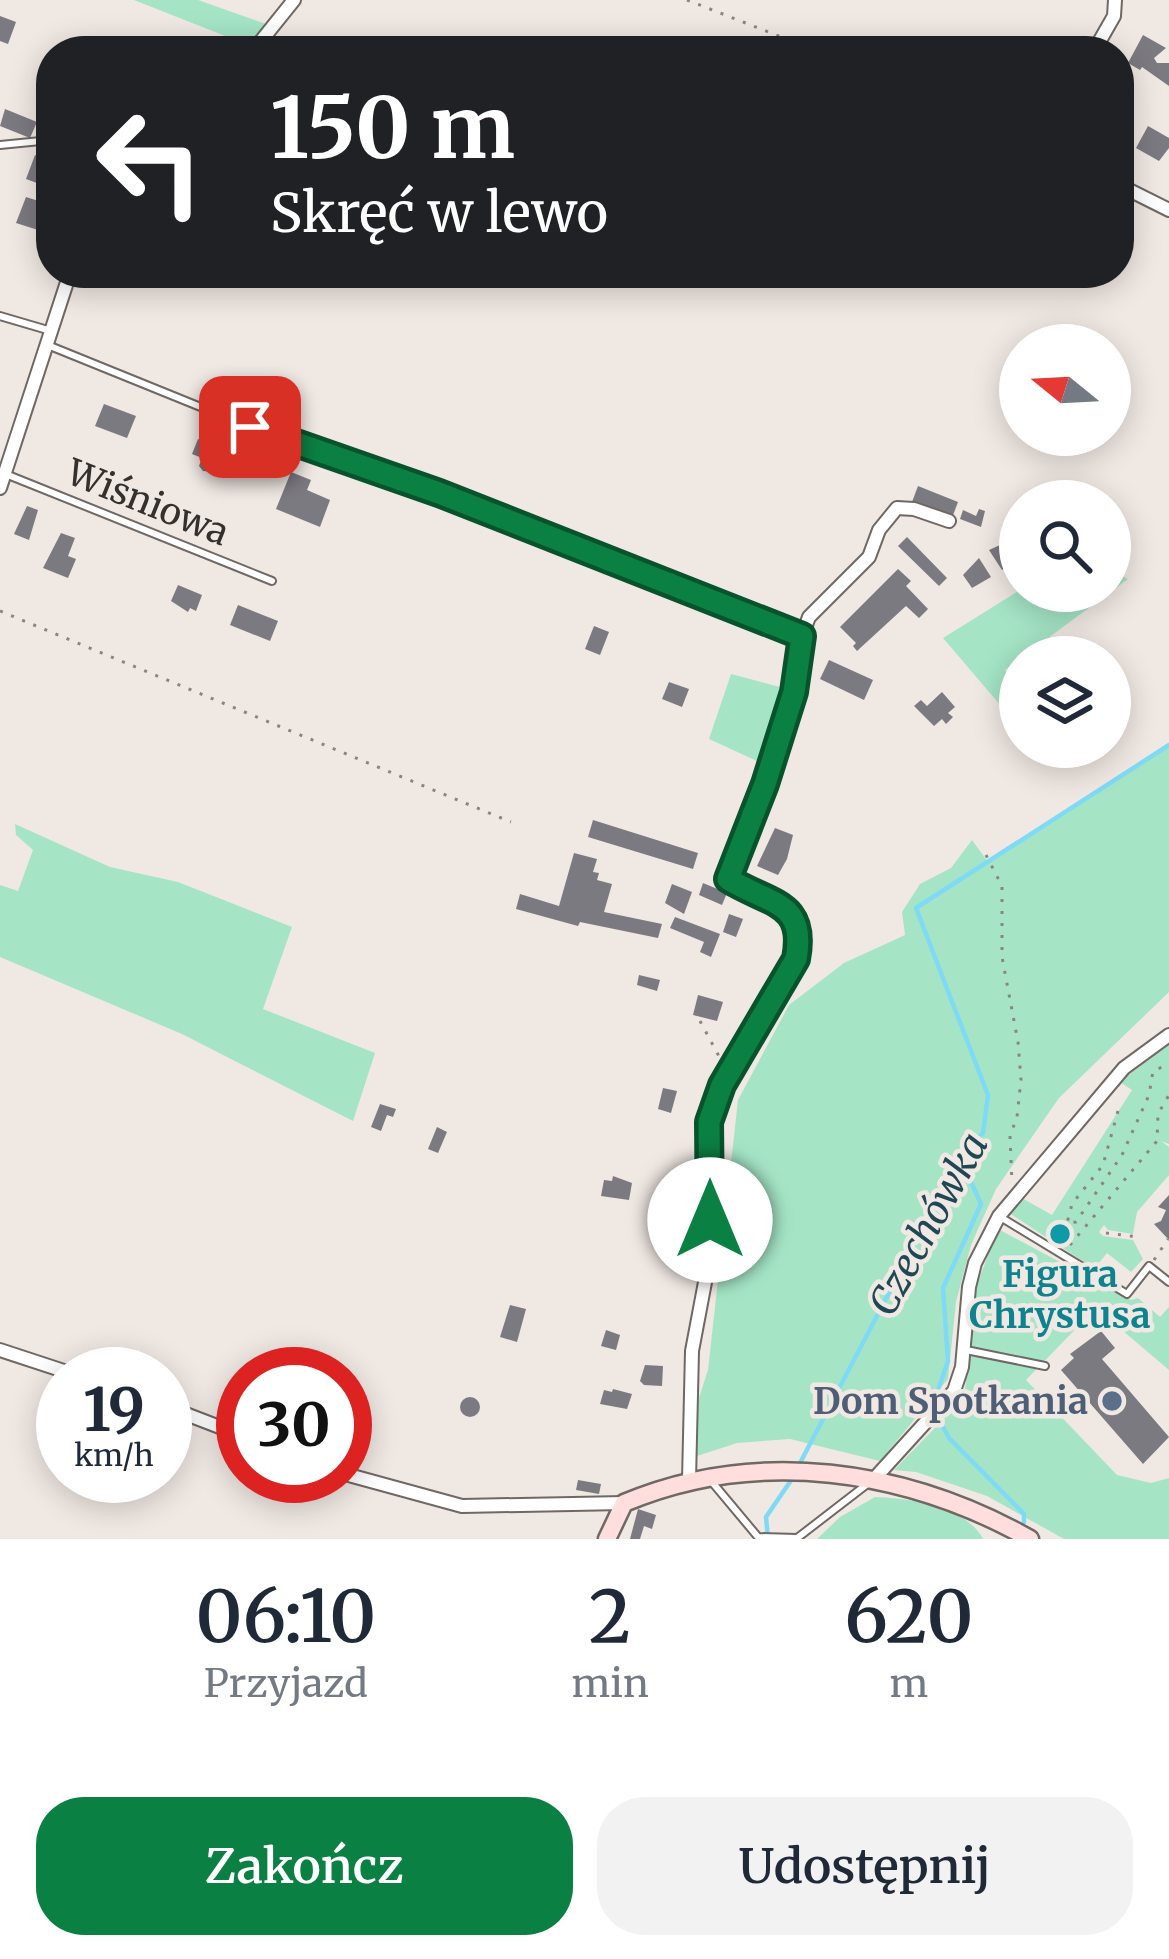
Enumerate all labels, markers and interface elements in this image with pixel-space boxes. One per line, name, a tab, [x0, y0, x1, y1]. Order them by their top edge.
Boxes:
text: 150 m	[270, 75, 515, 181]
icon: left	[72, 84, 228, 240]
text: Skręć w lewo	[270, 179, 608, 247]
north arrow	[999, 324, 1131, 456]
map controls	[999, 324, 1131, 768]
pin	[199, 376, 301, 478]
icon: arrive	[217, 394, 283, 460]
street label: Wiśniowa	[59, 449, 235, 555]
button: search	[999, 480, 1131, 612]
button: layers	[999, 636, 1131, 768]
water label: Czechówka	[858, 1124, 999, 1324]
position arrow	[647, 1157, 773, 1283]
marker: Figura Chrystusa	[1047, 1221, 1073, 1247]
place label: Figura Chrystusa	[969, 1252, 1151, 1338]
speed limit sign: 30	[216, 1347, 372, 1503]
text: 19	[83, 1372, 145, 1447]
place label: Dom Spotkania	[813, 1379, 1088, 1424]
marker: Dom Spotkania	[1099, 1388, 1125, 1414]
text: km/h	[74, 1436, 154, 1474]
text: 06:10	[196, 1571, 376, 1662]
text: 2	[589, 1571, 631, 1662]
text: 620	[844, 1571, 974, 1662]
text: Przyjazd	[204, 1659, 368, 1708]
text: min	[572, 1659, 649, 1708]
text: m	[890, 1659, 928, 1708]
button: Zakończ	[36, 1797, 573, 1935]
button: Udostępnij	[597, 1797, 1133, 1935]

